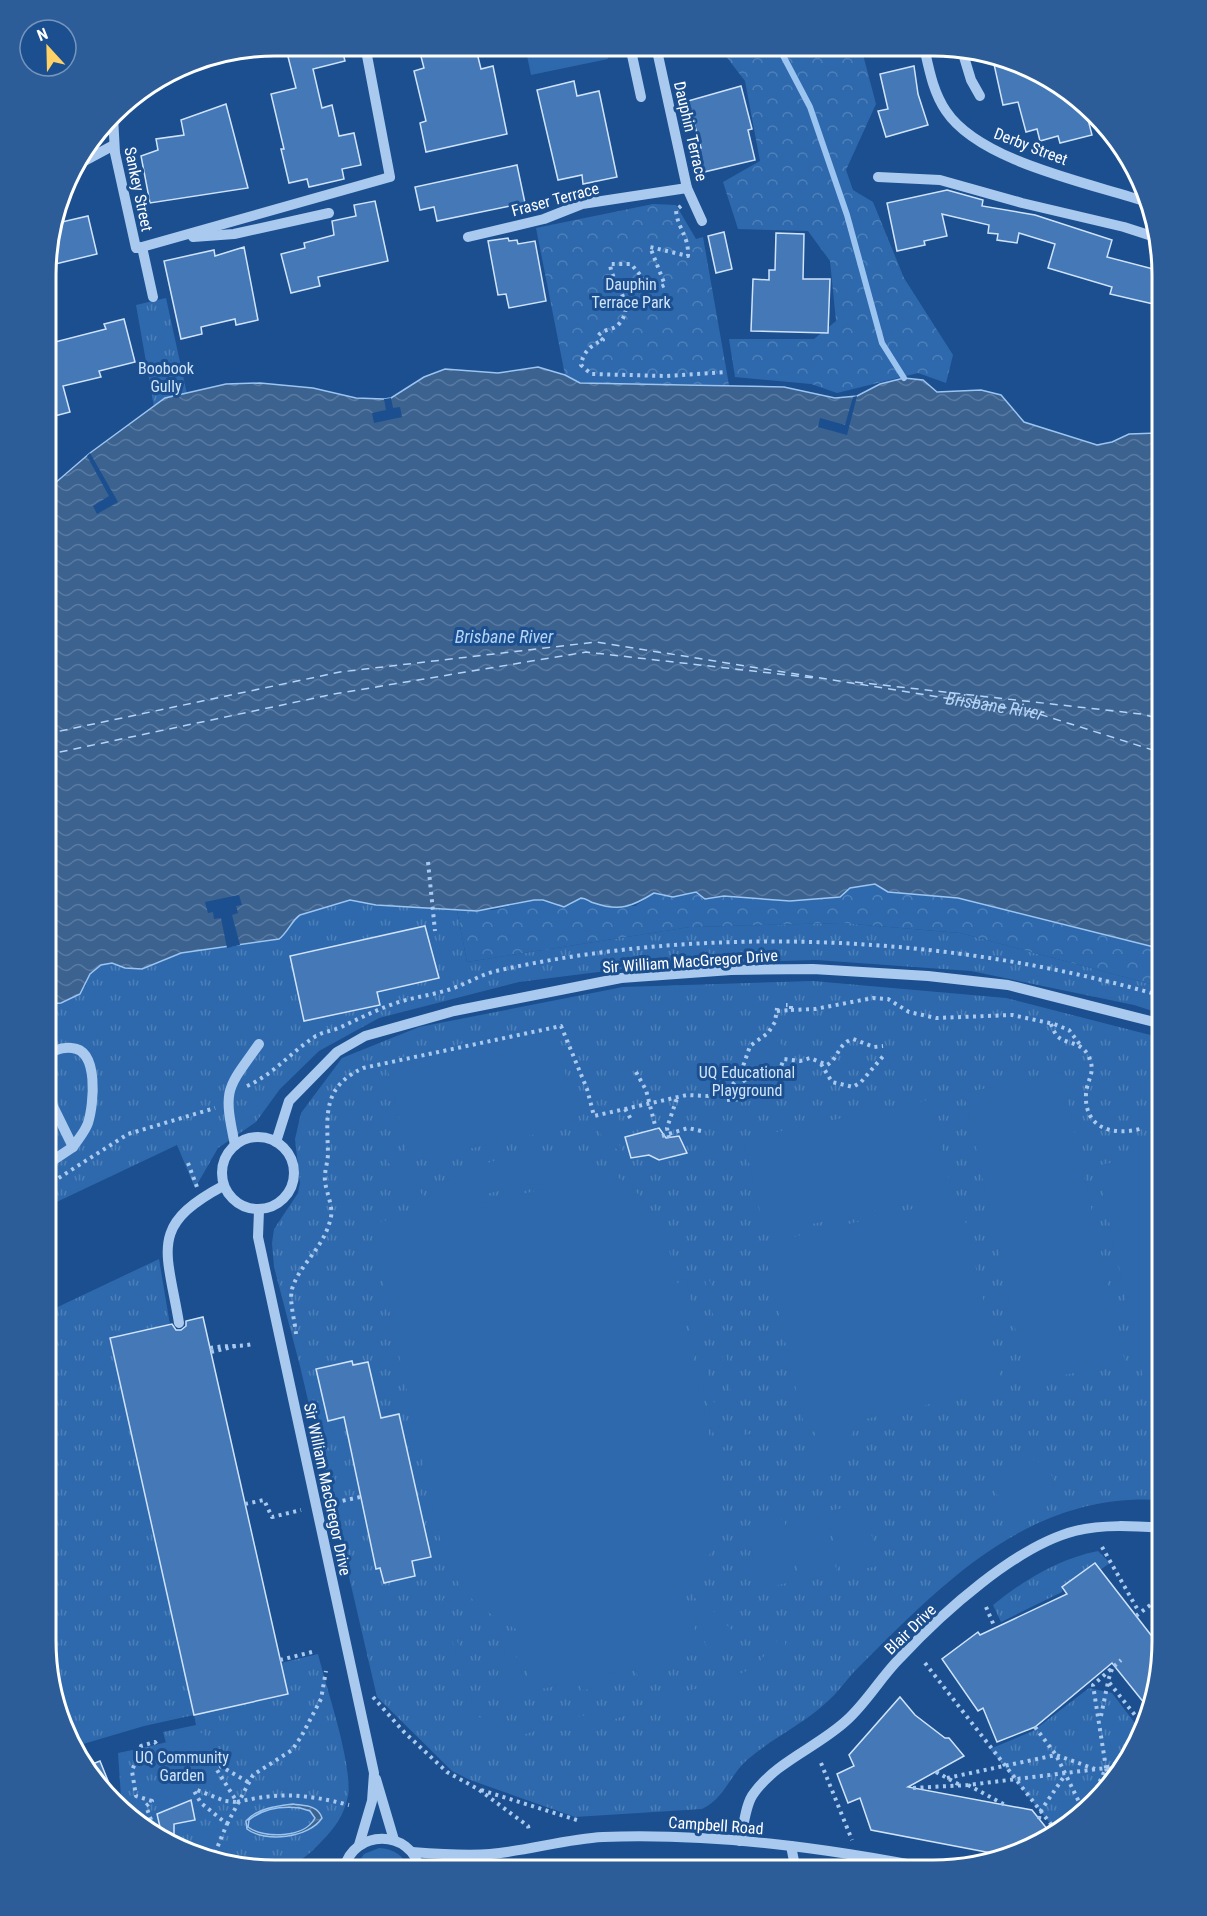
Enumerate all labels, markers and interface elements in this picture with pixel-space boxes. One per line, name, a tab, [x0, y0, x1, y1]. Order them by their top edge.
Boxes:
north arrow	[18, 18, 78, 78]
text: N	[34, 24, 51, 45]
street label: Dauphin Terrace	[670, 79, 711, 183]
street label: Derby Street	[991, 124, 1070, 169]
street label: Sankey Street	[120, 145, 157, 233]
street label: Fraser Terrace	[509, 179, 601, 220]
park label: Dauphin Terrace Park	[591, 275, 671, 312]
park label: Boobook Gully	[138, 359, 195, 396]
water label: Brisbane River	[455, 626, 554, 647]
water label: Brisbane River	[944, 687, 1047, 725]
street label: Sir William MacGregor Drive	[602, 946, 778, 977]
park label: UQ Educational Playground	[699, 1063, 795, 1100]
street label: Sir William MacGregor Drive	[300, 1401, 355, 1577]
street label: Blair Drive	[881, 1600, 940, 1658]
park label: UQ Community Garden	[135, 1748, 229, 1785]
street label: Campbell Road	[668, 1813, 764, 1838]

